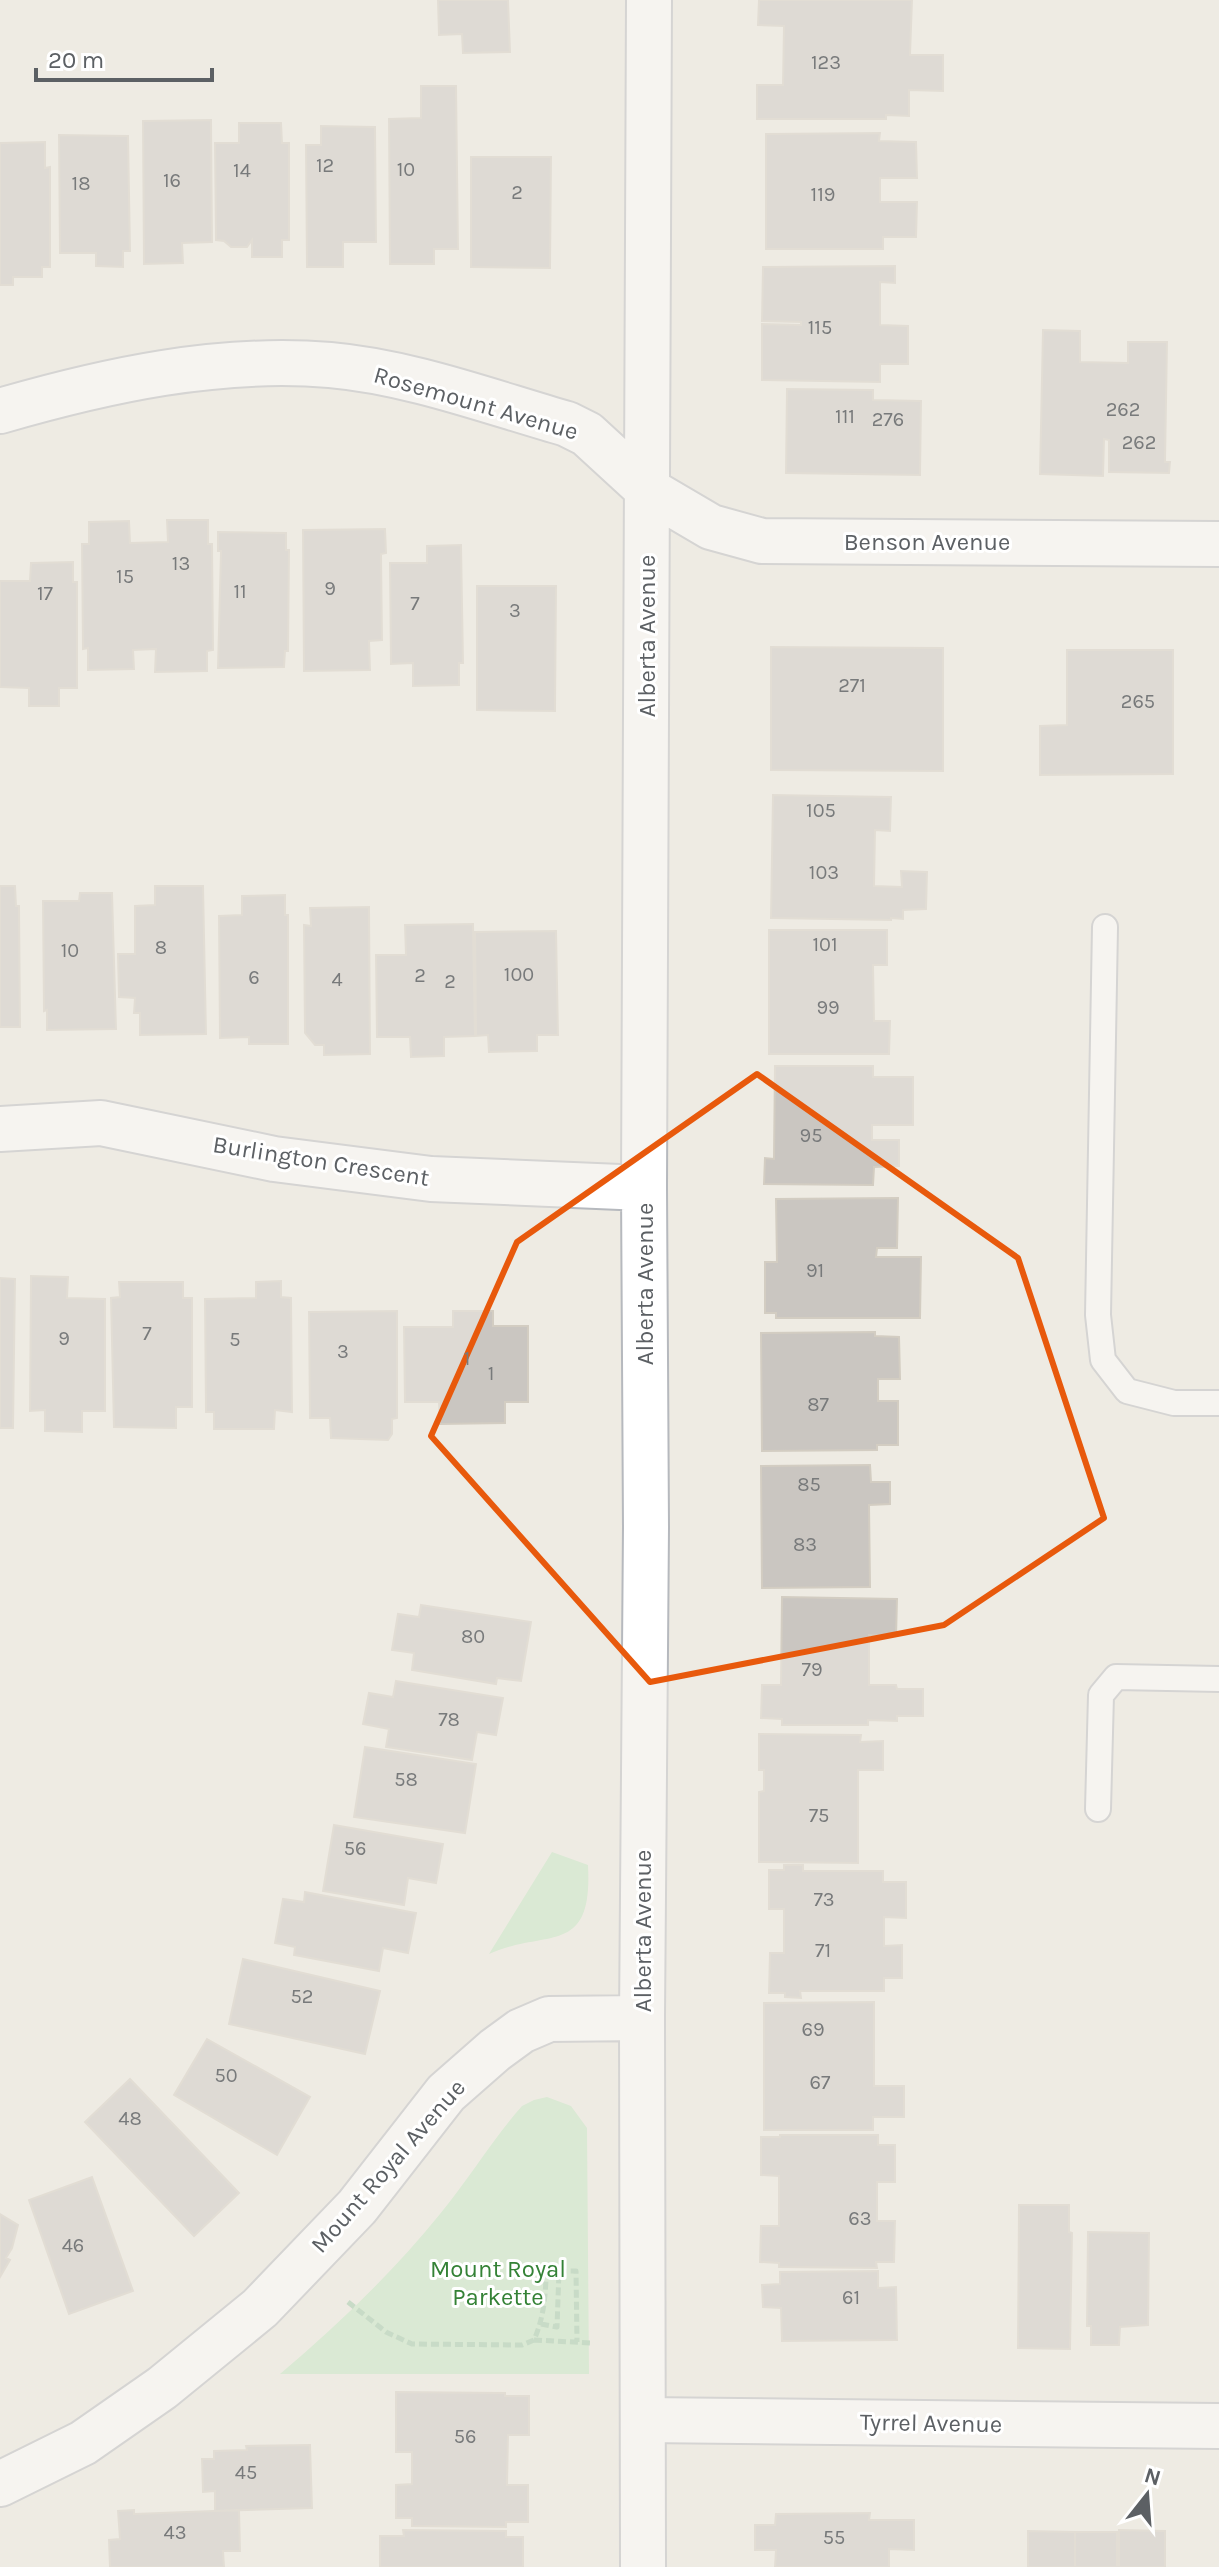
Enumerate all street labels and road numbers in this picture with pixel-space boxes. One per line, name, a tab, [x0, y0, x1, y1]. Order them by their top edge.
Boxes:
street label: Rosemount Avenue	[371, 360, 581, 446]
street label: Benson Avenue	[844, 528, 1010, 556]
street label: Alberta Avenue	[633, 555, 661, 717]
street label: Burlington Crescent	[211, 1130, 431, 1192]
street label: Alberta Avenue	[631, 1203, 659, 1365]
street label: Alberta Avenue	[629, 1850, 657, 2012]
street label: Mount Royal Avenue	[305, 2073, 471, 2259]
street label: Tyrrel Avenue	[860, 2408, 1002, 2438]

